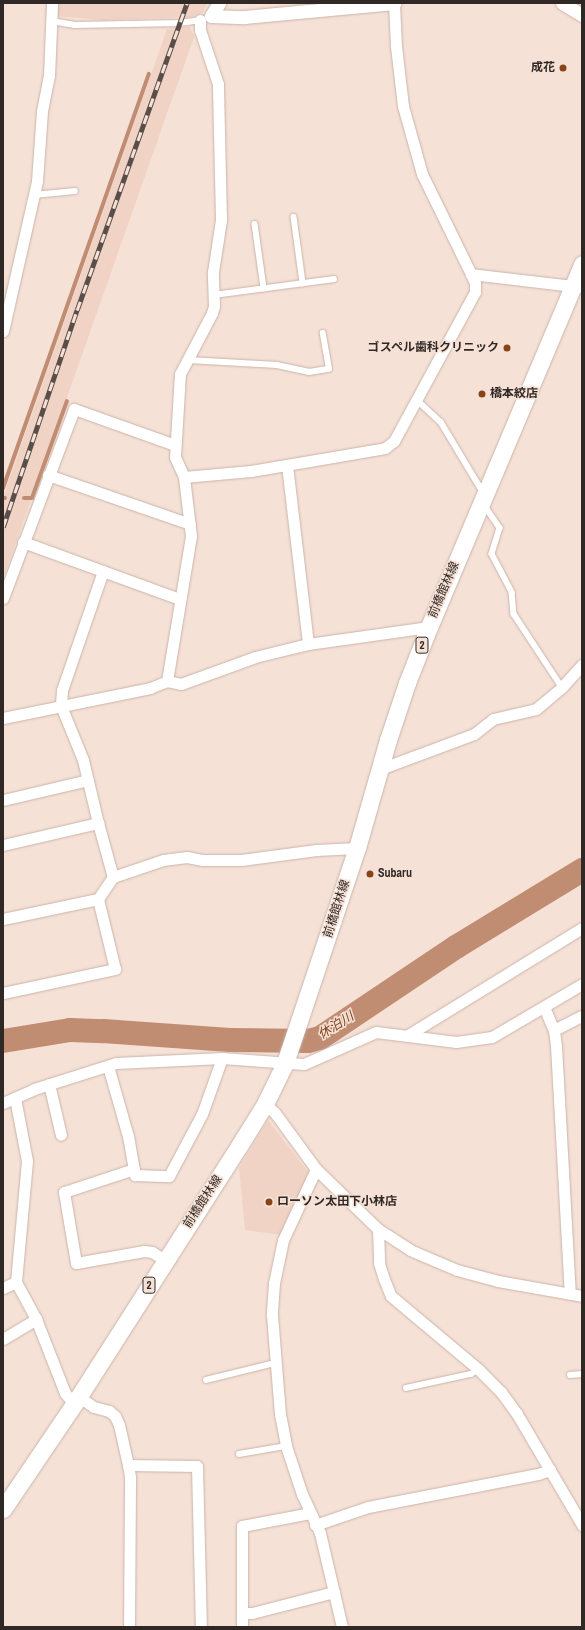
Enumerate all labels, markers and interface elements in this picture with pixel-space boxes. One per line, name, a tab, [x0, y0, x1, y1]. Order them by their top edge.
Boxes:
place label: 成花	[531, 61, 555, 75]
marker: 成花	[558, 63, 568, 73]
place label: ゴスペル歯科クリニック	[367, 341, 499, 355]
marker: ゴスペル歯科クリニック	[502, 343, 512, 353]
place label: 橋本絞店	[490, 387, 538, 401]
marker: 橋本絞店	[477, 389, 487, 399]
street label: 前橋館林線	[426, 560, 462, 620]
road number: 2	[415, 636, 429, 654]
place label: Subaru	[378, 867, 412, 881]
marker: Subaru	[365, 869, 375, 879]
street label: 前橋館林線	[321, 878, 353, 940]
water label: 休泊川	[315, 1009, 357, 1043]
street label: 前橋館林線	[181, 1173, 225, 1231]
place label: ローソン太田下小林店	[277, 1195, 397, 1209]
marker: ローソン太田下小林店	[264, 1197, 274, 1207]
road number: 2	[142, 1276, 156, 1294]

